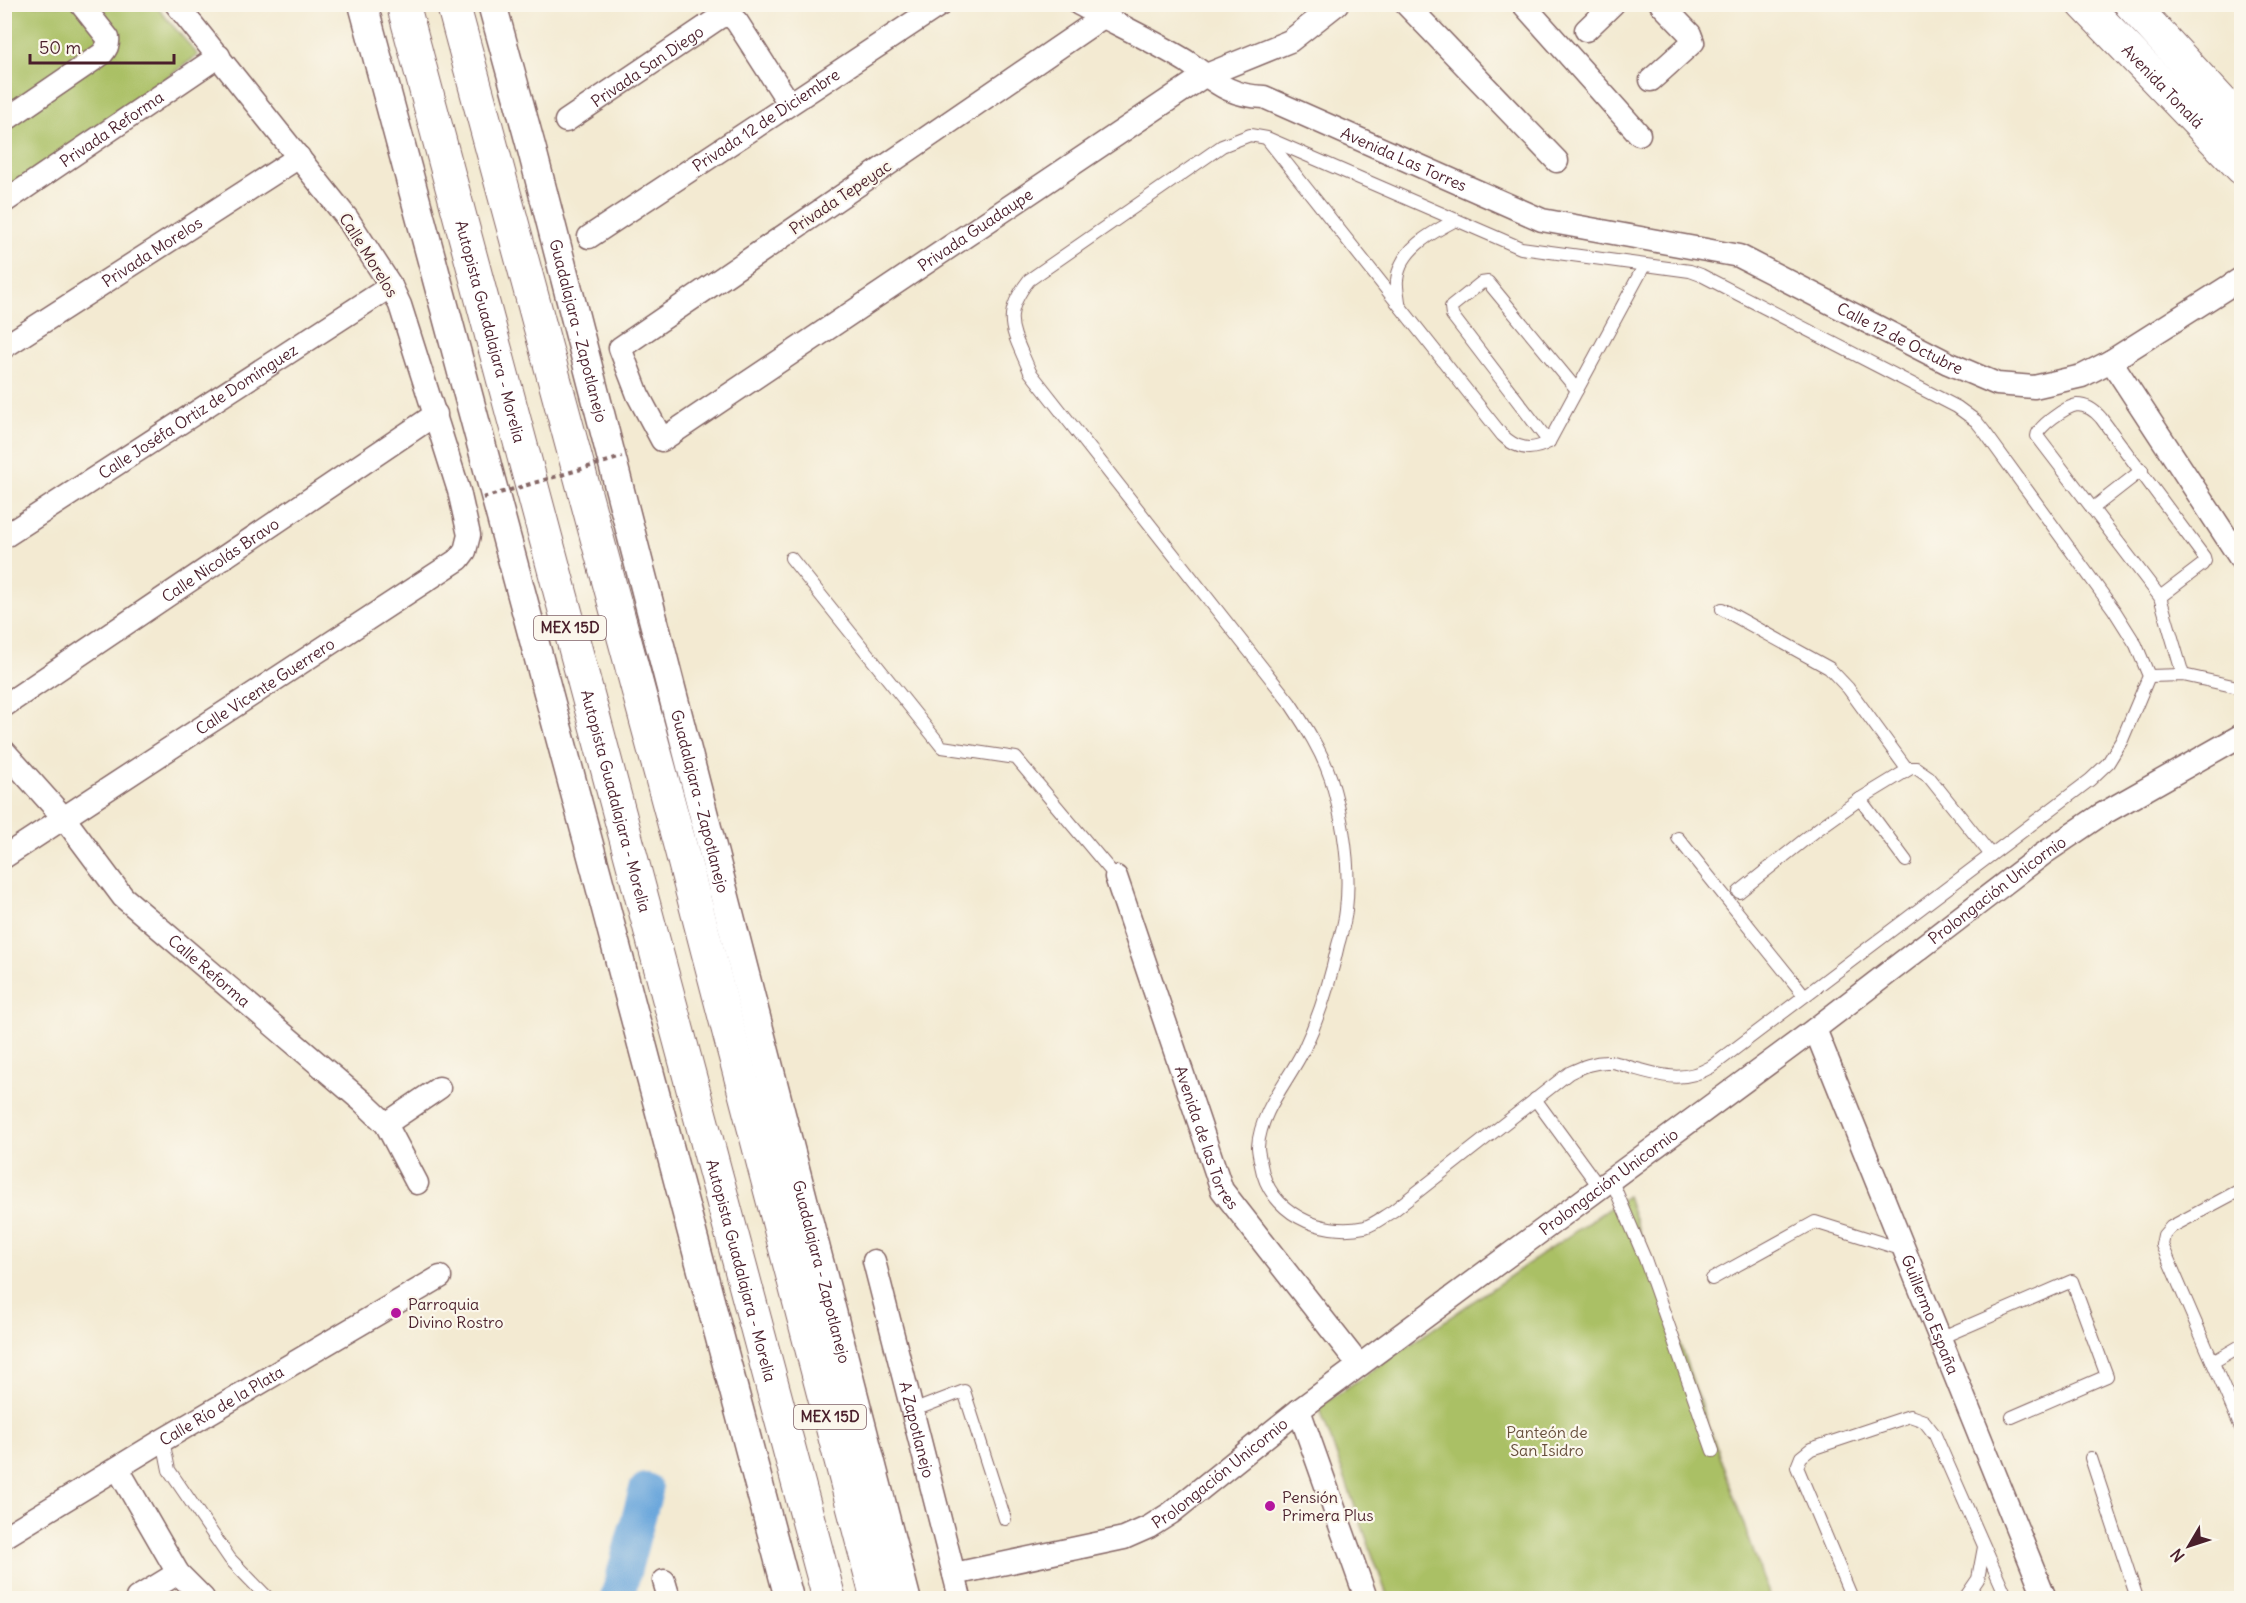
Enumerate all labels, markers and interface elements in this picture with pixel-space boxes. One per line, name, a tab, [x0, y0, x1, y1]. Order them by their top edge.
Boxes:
street label: Privada San Diego	[587, 21, 707, 111]
scale bar	[30, 27, 174, 65]
text: 50 m	[39, 36, 81, 59]
street label: Avenida Tonalá	[2118, 40, 2208, 132]
street label: Privada 12 de Diciembre	[688, 64, 843, 176]
street label: Privada Reforma	[56, 87, 167, 171]
street label: Avenida Las Torres	[1338, 122, 1470, 195]
street label: Privada Tepeyac	[785, 156, 895, 238]
street label: Privada Guadaupe	[914, 184, 1036, 276]
street label: Calle Morelos	[335, 209, 403, 301]
street label: Privada Morelos	[98, 212, 206, 291]
street label: Autopista Guadalajara - Morelia	[451, 218, 530, 445]
street label: Guadalajara - Zapotlanejo	[545, 237, 612, 424]
street label: Calle 12 de Octubre	[1834, 298, 1966, 378]
street label: Calle Joséfa Ortiz de Domínguez	[95, 339, 301, 483]
street label: Calle Nicolás Bravo	[158, 513, 283, 607]
road number: MEX 15D	[534, 616, 606, 640]
street label: Calle Vicente Guerrero	[192, 633, 338, 739]
street label: Autopista Guadalajara - Morelia	[577, 688, 655, 914]
street label: Guadalajara - Zapotlanejo	[667, 707, 733, 895]
street label: Prolongación Unicornio	[1924, 831, 2070, 948]
street label: Calle Reforma	[164, 930, 254, 1011]
street label: Avenida de las Torres	[1171, 1063, 1243, 1213]
street label: Prolongación Unicornio	[1535, 1124, 1682, 1239]
street label: Autopista Guadalajara - Morelia	[702, 1157, 781, 1384]
street label: Guadalajara - Zapotlanejo	[788, 1178, 855, 1366]
street label: Guillermo España	[1897, 1252, 1964, 1377]
place label: Parroquia Divino Rostro	[408, 1294, 503, 1332]
marker: Parroquia Divino Rostro	[389, 1306, 403, 1320]
street label: Calle Río de la Plata	[156, 1361, 287, 1450]
street label: A Zapotlanejo	[895, 1379, 939, 1480]
road number: MEX 15D	[794, 1405, 866, 1429]
street label: Prolongación Unicornio	[1148, 1413, 1292, 1533]
park label: Panteón de San Isidro	[1506, 1422, 1588, 1460]
place label: Pensión Primera Plus	[1282, 1487, 1374, 1525]
marker: Pensión Primera Plus	[1263, 1499, 1277, 1513]
north arrow	[2159, 1516, 2219, 1576]
text: N	[2166, 1545, 2189, 1566]

